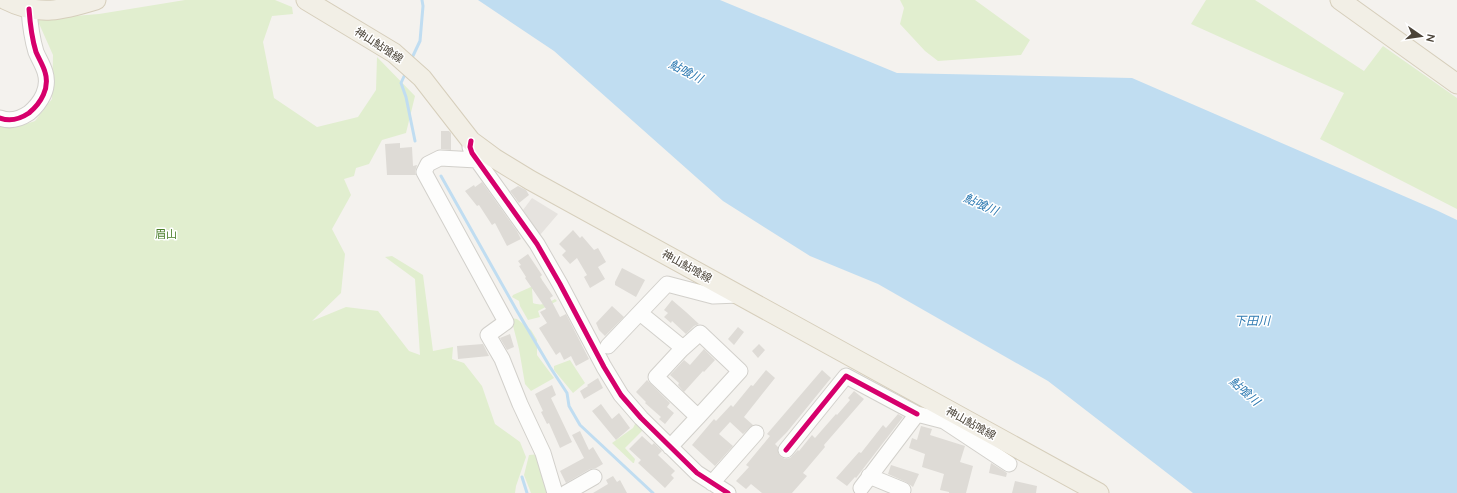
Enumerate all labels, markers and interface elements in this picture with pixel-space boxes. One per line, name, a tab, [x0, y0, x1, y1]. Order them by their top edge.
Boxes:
north arrow	[1401, 16, 1441, 56]
street label: 神山鮎喰線	[353, 25, 405, 65]
text: N	[1424, 33, 1438, 44]
water label: 鮎喰川	[667, 57, 707, 86]
water label: 鮎喰川	[962, 191, 1002, 218]
park label: 眉山	[155, 228, 177, 240]
street label: 神山鮎喰線	[660, 247, 714, 285]
water label: 下田川	[1234, 314, 1272, 327]
water label: 鮎喰川	[1227, 374, 1264, 409]
street label: 神山鮎喰線	[944, 404, 998, 442]

